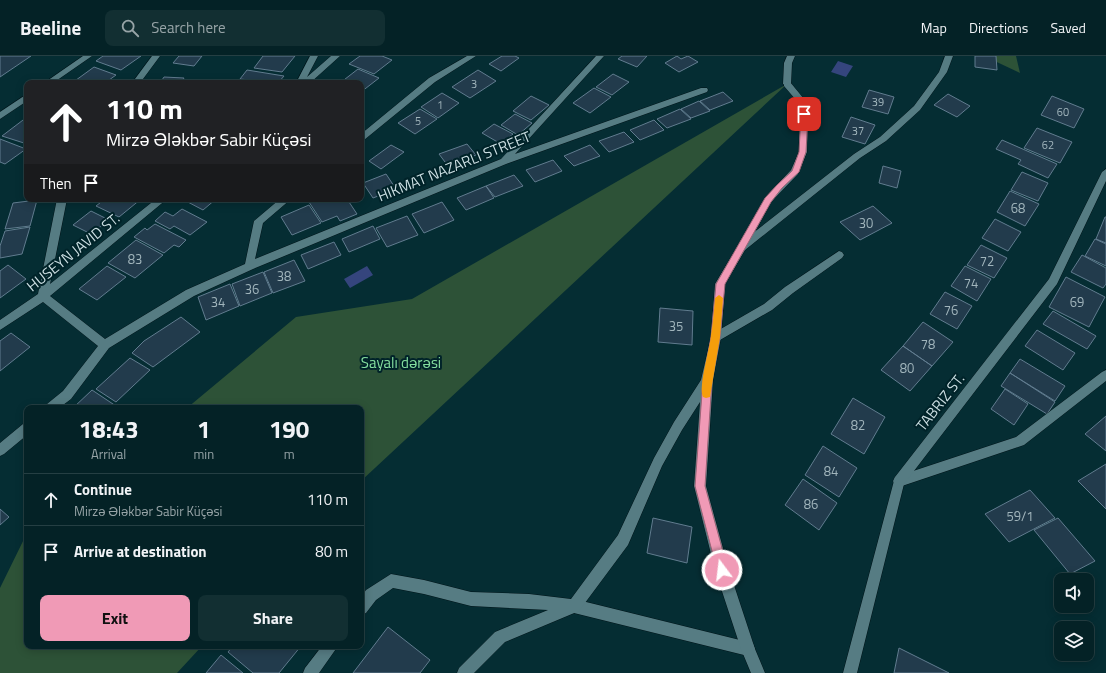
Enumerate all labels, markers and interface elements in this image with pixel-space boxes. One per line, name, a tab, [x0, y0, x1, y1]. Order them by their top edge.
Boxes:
search box	[105, 10, 385, 46]
text: Beeline	[20, 13, 81, 42]
text: Search here	[151, 16, 226, 39]
icon: search	[119, 17, 141, 39]
text: Map	[921, 17, 947, 38]
text: Directions	[969, 17, 1028, 38]
text: Saved	[1050, 17, 1086, 38]
house number: 3	[471, 76, 477, 92]
text: 110 m	[106, 87, 183, 130]
house number: 39	[872, 94, 884, 110]
icon: ahead	[40, 96, 92, 148]
house number: 1	[437, 97, 443, 113]
pin	[787, 97, 821, 131]
icon: arrive	[793, 103, 815, 125]
house number: 60	[1057, 104, 1069, 120]
house number: 5	[415, 113, 421, 129]
house number: 37	[852, 123, 864, 139]
street label: HIKMAT NAZARLI STREET	[374, 125, 534, 207]
text: Mirzə Ələkbər Sabir Küçəsi	[106, 126, 312, 153]
house number: 62	[1042, 137, 1054, 153]
text: Then	[40, 172, 72, 195]
icon: arrive	[80, 172, 102, 194]
house number: 68	[1011, 198, 1025, 218]
street label: HUSEYN JAVID ST.	[21, 207, 125, 297]
house number: 30	[859, 213, 873, 233]
house number: 83	[128, 249, 142, 269]
house number: 72	[980, 251, 994, 271]
house number: 38	[277, 266, 291, 286]
house number: 74	[964, 273, 978, 293]
house number: 36	[245, 279, 259, 299]
house number: 34	[211, 292, 225, 312]
house number: 69	[1070, 292, 1084, 312]
house number: 76	[944, 300, 958, 320]
house number: 35	[669, 316, 683, 336]
house number: 78	[921, 334, 935, 354]
park label: Sayalı dərəsi	[361, 351, 441, 374]
house number: 80	[900, 358, 914, 378]
street label: TABRIZ ST.	[910, 368, 970, 436]
text: 18:43	[79, 411, 139, 447]
text: 1	[197, 411, 211, 447]
text: 190	[269, 411, 309, 447]
house number: 82	[851, 415, 865, 435]
text: Arrival	[91, 444, 126, 464]
text: min	[193, 444, 214, 464]
text: m	[284, 444, 295, 464]
house number: 84	[824, 461, 838, 481]
text: Continue	[74, 478, 132, 501]
text: 110 m	[307, 488, 348, 511]
icon: ahead	[40, 489, 62, 511]
house number: 86	[804, 494, 818, 514]
text: Mirzə Ələkbər Sabir Küçəsi	[74, 501, 222, 521]
house number: 59/1	[1006, 506, 1034, 526]
text: Arrive at destination	[74, 540, 207, 563]
text: 80 m	[315, 540, 348, 563]
icon: arrive	[40, 541, 62, 563]
position arrow	[701, 549, 743, 591]
map controls	[1054, 573, 1094, 661]
button: sound	[1054, 573, 1094, 613]
button: Exit	[40, 595, 190, 641]
button: Share	[198, 595, 348, 641]
button: layers	[1054, 621, 1094, 661]

